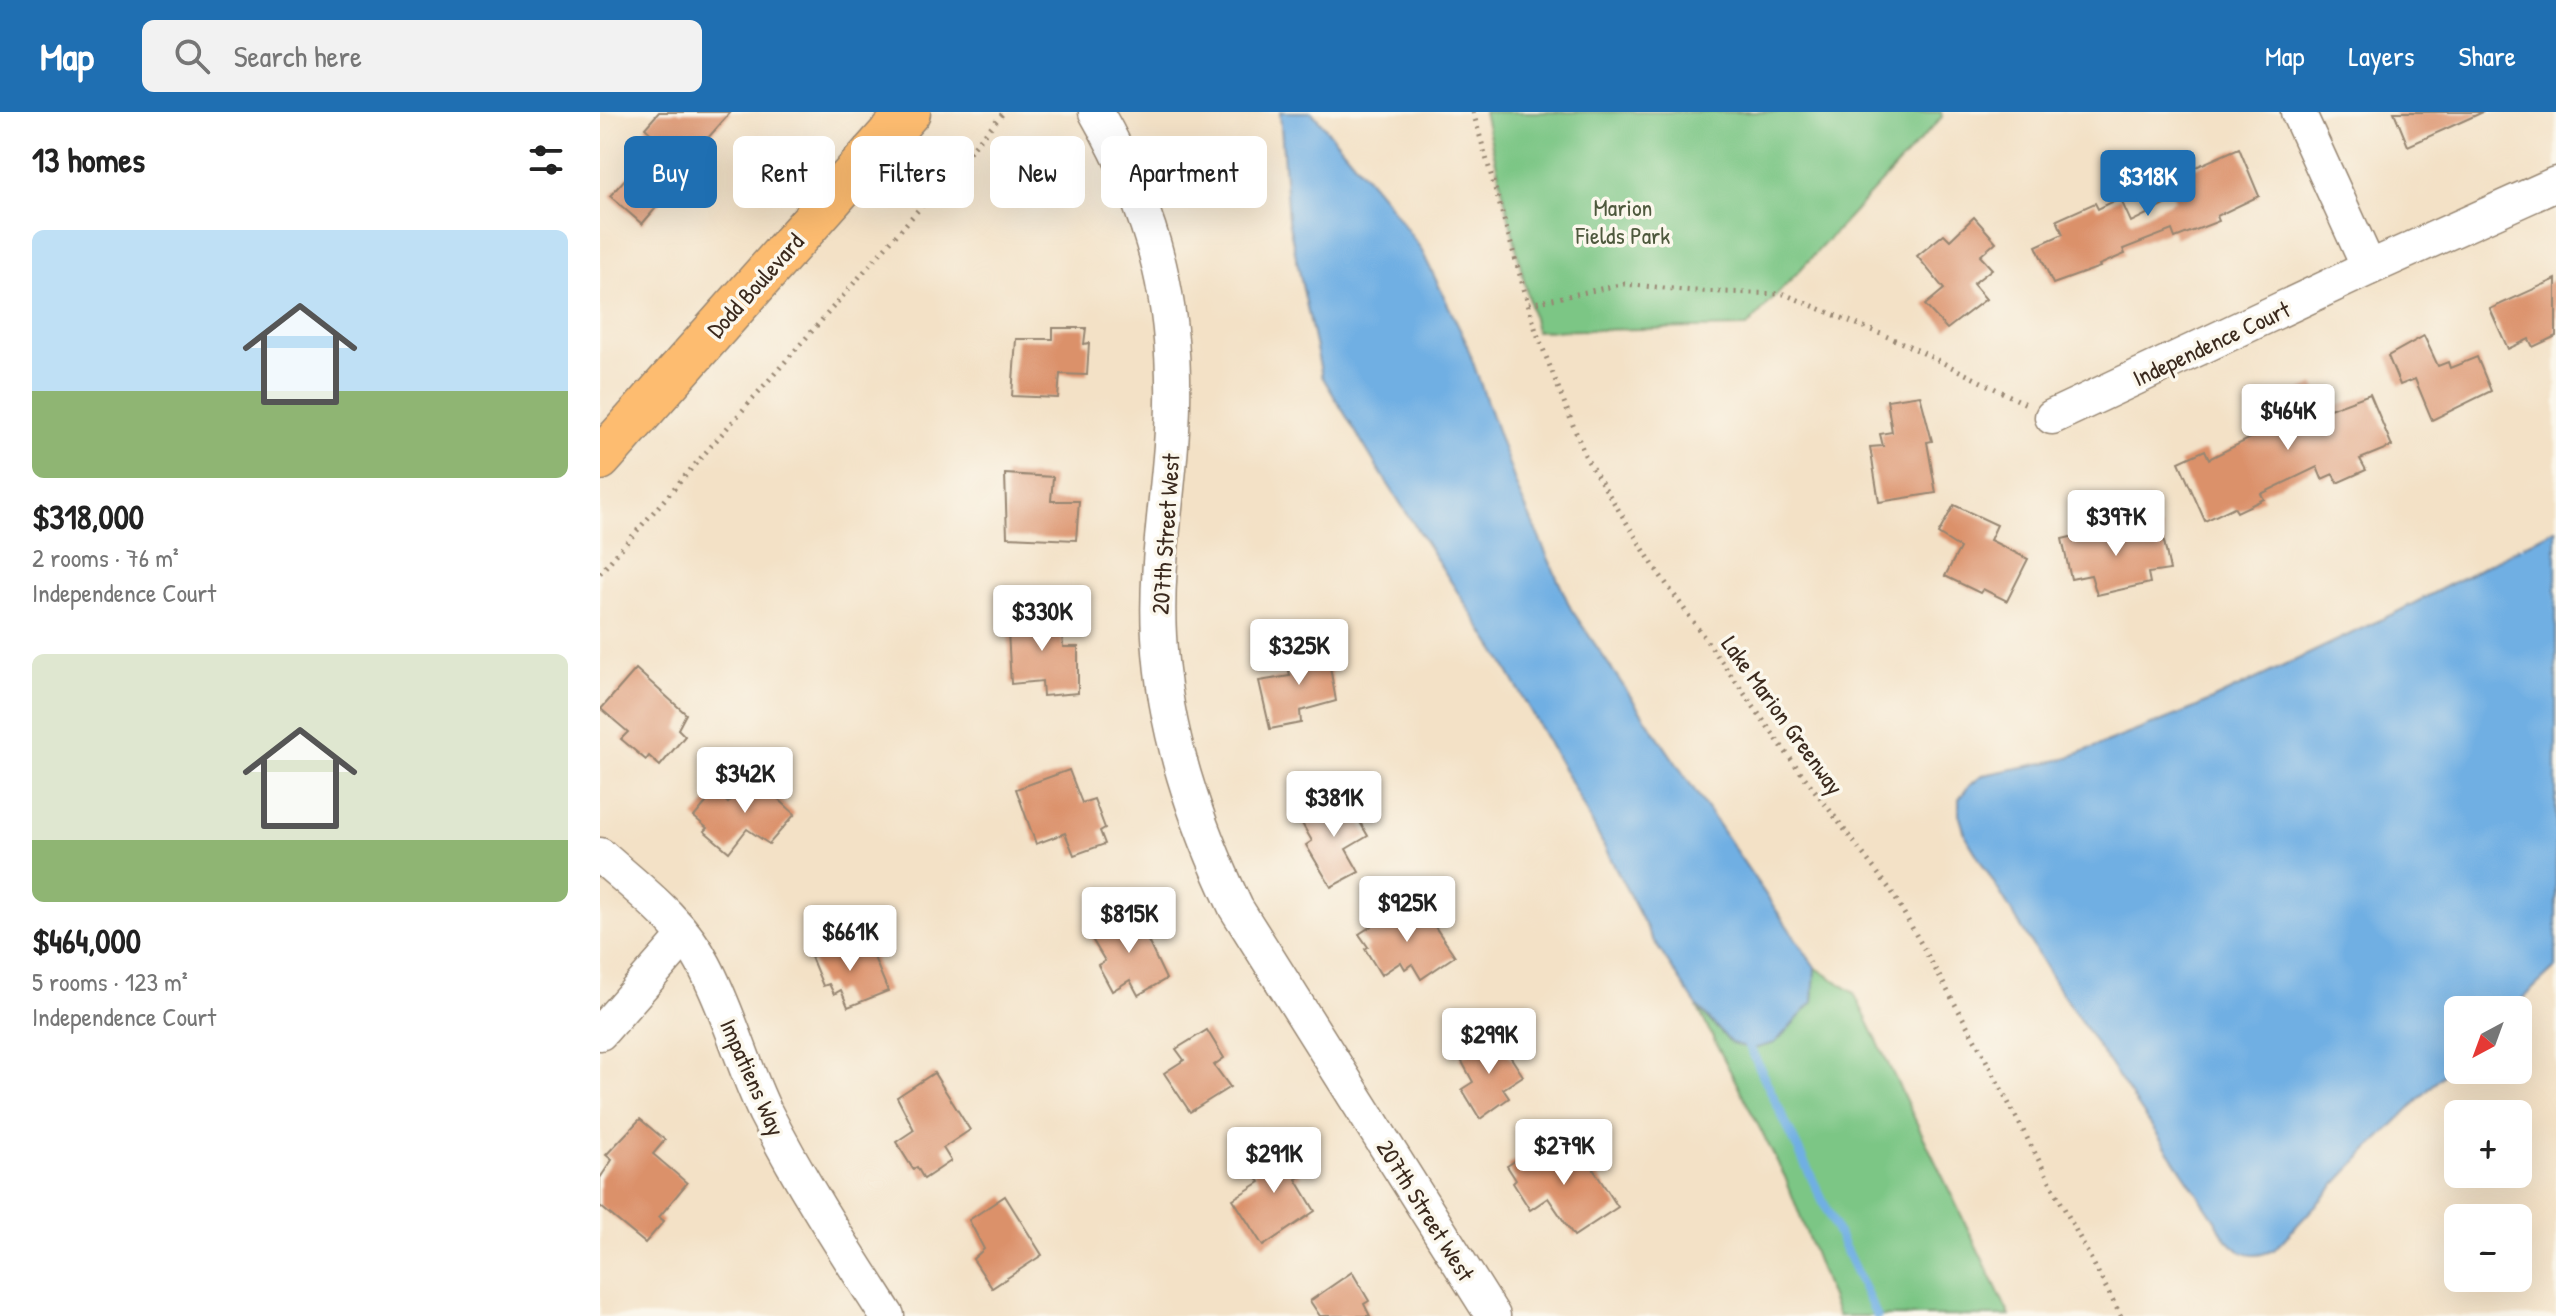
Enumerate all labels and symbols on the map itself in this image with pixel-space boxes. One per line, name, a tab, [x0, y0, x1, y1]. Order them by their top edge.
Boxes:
pin: $318K	[2092, 150, 2204, 218]
park label: Marion Fields Park	[1575, 191, 1670, 251]
street label: Dodd Boulevard	[700, 226, 810, 344]
street label: Independence Court	[2127, 292, 2296, 393]
pin: $464K	[2232, 384, 2344, 452]
street label: 207th Street West	[1143, 452, 1187, 615]
pin: $397K	[2060, 490, 2172, 558]
pin: $330K	[986, 585, 1098, 653]
pin: $325K	[1243, 619, 1355, 687]
street label: Lake Marion Greenway	[1714, 629, 1852, 801]
pin: $342K	[689, 747, 801, 815]
pin: $381K	[1278, 771, 1390, 839]
pin: $925K	[1351, 876, 1463, 944]
pin: $815K	[1073, 887, 1185, 955]
pin: $661K	[794, 905, 906, 973]
north arrow	[2444, 996, 2532, 1084]
pin: $299K	[1433, 1008, 1545, 1076]
street label: Impatiens Way	[713, 1013, 793, 1141]
pin: $279K	[1508, 1119, 1620, 1187]
pin: $291K	[1218, 1127, 1330, 1195]
street label: 207th Street West	[1370, 1133, 1483, 1287]

